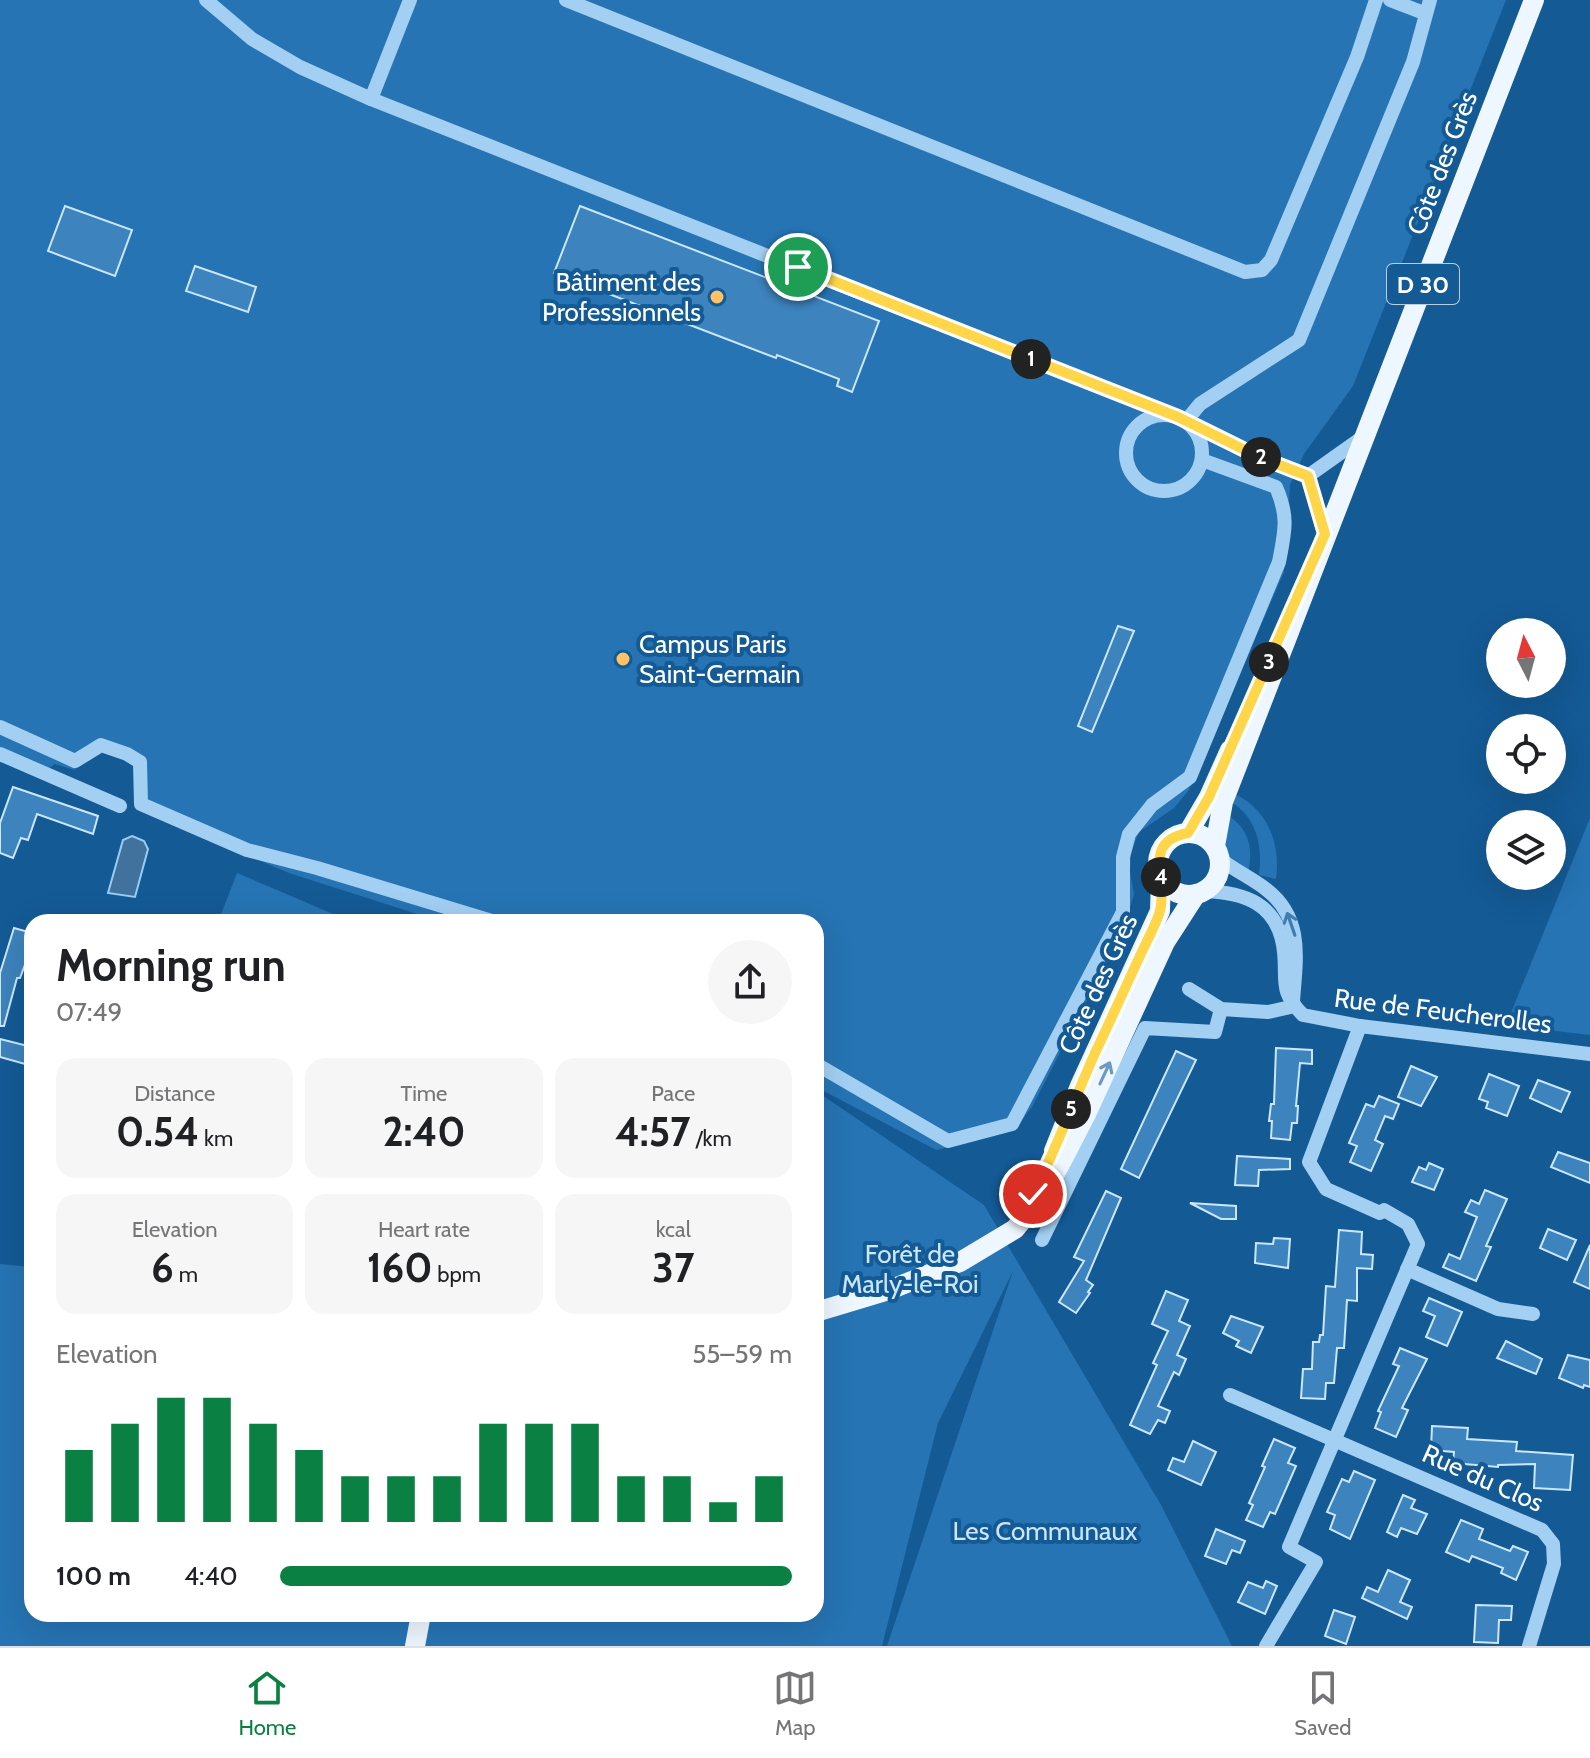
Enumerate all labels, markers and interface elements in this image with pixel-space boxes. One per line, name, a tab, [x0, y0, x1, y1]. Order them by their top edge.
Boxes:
street label: Côte des Grès	[1400, 86, 1484, 239]
pin	[764, 233, 832, 301]
icon: arrive	[776, 245, 820, 289]
road number: D 30	[1387, 264, 1459, 304]
place label: Bâtiment des Professionnels	[542, 266, 701, 328]
marker: Bâtiment des Professionnels	[708, 288, 726, 306]
pin: 1	[1011, 339, 1051, 379]
text: 1	[1027, 345, 1035, 372]
pin: 2	[1241, 437, 1281, 477]
text: 2	[1255, 443, 1267, 470]
north arrow	[1486, 618, 1566, 698]
map controls	[1486, 618, 1566, 890]
place label: Campus Paris Saint-Germain	[639, 628, 801, 690]
pin: 3	[1249, 642, 1289, 682]
text: 3	[1263, 648, 1275, 675]
marker: Campus Paris Saint-Germain	[614, 650, 632, 668]
button: locate	[1486, 714, 1566, 794]
button: layers	[1486, 810, 1566, 890]
pin: 4	[1141, 857, 1181, 897]
text: 4	[1154, 863, 1168, 890]
street label: Côte des Grès	[1052, 909, 1145, 1059]
one-way arrow	[1283, 912, 1298, 937]
text: Morning run	[56, 939, 286, 992]
button: share	[708, 940, 792, 1024]
street label: Rue de Feucherolles	[1332, 982, 1554, 1040]
text: 07:49	[56, 996, 122, 1028]
one-way arrow	[1098, 1061, 1113, 1085]
text: Distance	[134, 1080, 215, 1107]
text: Time	[401, 1080, 447, 1107]
text: Pace	[651, 1080, 695, 1107]
pin: 5	[1051, 1089, 1091, 1129]
text: 5	[1065, 1095, 1077, 1122]
text: 0.54	[116, 1107, 199, 1156]
text: 2:40	[382, 1107, 466, 1156]
text: 4:57	[615, 1107, 691, 1156]
text: km	[199, 1125, 233, 1152]
text: /km	[691, 1125, 732, 1152]
pin	[999, 1160, 1067, 1228]
icon: check	[1011, 1172, 1055, 1216]
text: Elevation	[132, 1216, 218, 1243]
text: Heart rate	[378, 1216, 470, 1243]
text: kcal	[656, 1216, 691, 1243]
park label: Forêt de Marly-le-Roi	[841, 1238, 979, 1300]
text: 6	[151, 1243, 174, 1292]
text: 160	[367, 1243, 432, 1292]
text: 37	[652, 1243, 694, 1292]
text: m	[174, 1261, 198, 1288]
text: bpm	[432, 1261, 481, 1288]
text: Elevation	[56, 1338, 158, 1370]
text: 55–59 m	[692, 1338, 792, 1370]
street label: Rue du Clos	[1417, 1437, 1549, 1519]
park label: Les Communaux	[953, 1515, 1138, 1547]
text: 100 m	[56, 1560, 131, 1592]
text: 4:40	[184, 1560, 238, 1592]
tab: Home	[238, 1666, 296, 1741]
tab: Map	[773, 1666, 817, 1741]
tab: Saved	[1294, 1666, 1351, 1741]

